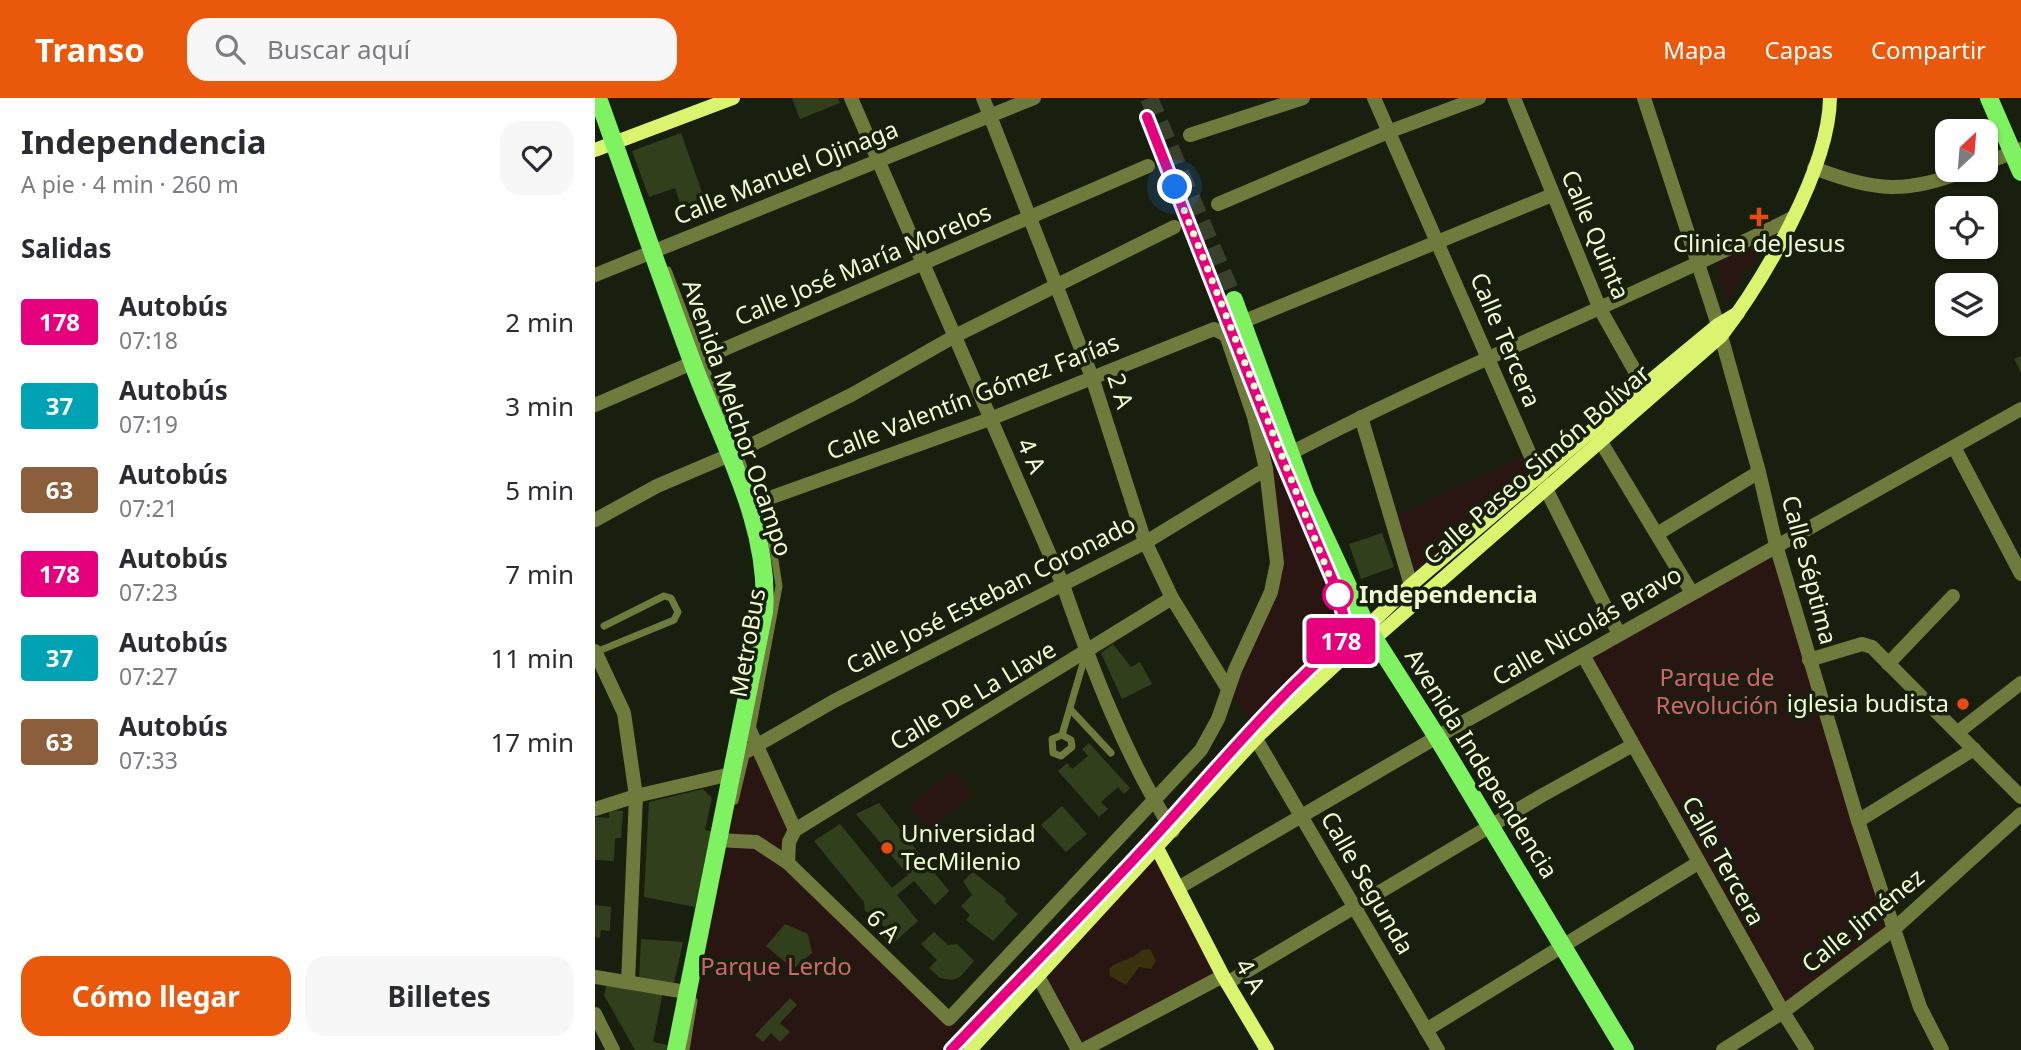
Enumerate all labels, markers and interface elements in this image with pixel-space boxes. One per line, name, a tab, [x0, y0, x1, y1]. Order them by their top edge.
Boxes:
search box	[187, 18, 677, 81]
text: Transo	[35, 27, 145, 72]
icon: search	[211, 30, 249, 68]
text: Buscar aquí	[267, 31, 410, 67]
text: Mapa	[1663, 33, 1727, 66]
text: Capas	[1765, 33, 1833, 66]
text: Compartir	[1871, 33, 1986, 66]
street label: Calle Manuel Ojinaga	[668, 111, 903, 232]
text: Independencia	[21, 119, 267, 164]
north arrow	[1935, 119, 1999, 182]
map controls	[1935, 119, 1998, 336]
button: heart	[500, 121, 574, 195]
street label: Calle Quinta	[1554, 165, 1638, 304]
text: A pie · 4 min · 260 m	[21, 168, 239, 200]
your location	[1157, 169, 1192, 204]
street label: Calle José María Morelos	[729, 195, 996, 333]
button: locate	[1935, 196, 1998, 259]
marker: Clinica de Jesus	[1749, 207, 1769, 227]
place label: Clinica de Jesus	[1673, 226, 1845, 259]
text: Salidas	[21, 230, 111, 266]
street label: Calle Tercera	[1463, 267, 1550, 412]
button: layers	[1935, 273, 1998, 336]
street label: Avenida Melchor Ocampo	[676, 275, 801, 560]
text: Autobús	[119, 288, 228, 324]
text: 2 min	[505, 304, 574, 340]
text: 178	[39, 305, 80, 338]
text: 07:18	[119, 324, 178, 356]
street label: Calle Valentín Gómez Farías	[821, 324, 1124, 467]
street label: Calle Paseo Simón Bolívar	[1416, 356, 1656, 571]
street label: 2 A	[1100, 369, 1143, 413]
text: Autobús	[119, 372, 228, 408]
text: 3 min	[505, 388, 574, 424]
text: 37	[46, 389, 73, 422]
text: 07:19	[119, 408, 178, 440]
street label: 4 A	[1010, 433, 1055, 479]
text: Autobús	[119, 456, 228, 492]
text: 5 min	[505, 472, 574, 508]
text: 63	[46, 473, 73, 506]
street label: Calle Séptima	[1775, 491, 1846, 648]
text: 07:21	[119, 492, 178, 524]
street label: Calle José Esteban Coronado	[840, 506, 1141, 681]
text: Autobús	[119, 540, 228, 576]
text: 7 min	[505, 556, 574, 592]
text: 178	[39, 557, 80, 590]
street label: Calle Nicolás Bravo	[1485, 557, 1687, 692]
text: 07:23	[119, 576, 178, 608]
place label: Independencia	[1359, 577, 1538, 610]
marker: Independencia	[1323, 580, 1353, 610]
street label: MetroBus	[721, 586, 772, 700]
line badge: 178	[1301, 618, 1381, 664]
text: Autobús	[119, 624, 228, 660]
text: 178	[1320, 624, 1362, 657]
street label: Calle De La Llave	[883, 632, 1061, 757]
text: 11 min	[490, 640, 574, 676]
text: 37	[46, 641, 73, 674]
street label: Avenida Independencia	[1398, 642, 1567, 884]
text: 07:27	[119, 660, 178, 692]
park label: Parque de Revolución	[1656, 660, 1778, 721]
place label: iglesia budista	[1787, 686, 1949, 719]
marker: iglesia budista	[1955, 696, 1971, 712]
text: Autobús	[119, 708, 228, 744]
text: 17 min	[490, 724, 574, 760]
text: 63	[46, 725, 73, 758]
text: 07:33	[119, 744, 178, 776]
street label: Calle Tercera	[1675, 790, 1774, 931]
street label: Calle Segunda	[1314, 805, 1423, 960]
place label: Universidad TecMilenio	[901, 816, 1036, 877]
marker: Universidad TecMilenio	[879, 840, 895, 856]
street label: Calle Jiménez	[1794, 860, 1930, 980]
street label: 6 A	[860, 901, 909, 950]
park label: Parque Lerdo	[700, 949, 852, 982]
street label: 4 A	[1228, 952, 1275, 999]
button: Cómo llegar	[21, 956, 291, 1036]
button: Billetes	[305, 956, 574, 1036]

